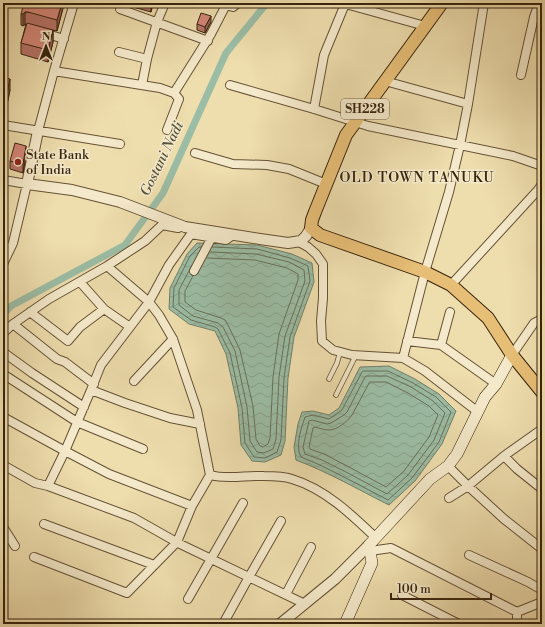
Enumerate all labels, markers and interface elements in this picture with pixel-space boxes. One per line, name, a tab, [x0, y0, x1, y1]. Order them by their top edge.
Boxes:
north arrow	[26, 26, 66, 66]
text: N	[42, 30, 51, 44]
road number: SH228	[341, 99, 389, 119]
water label: Gostani Nadi	[136, 118, 188, 199]
place label: State Bank of India	[26, 147, 90, 178]
marker: State Bank of India	[13, 157, 23, 167]
district label: OLD TOWN TANUKU	[339, 169, 495, 187]
scale bar	[391, 575, 491, 601]
text: 100 m	[397, 582, 431, 597]

